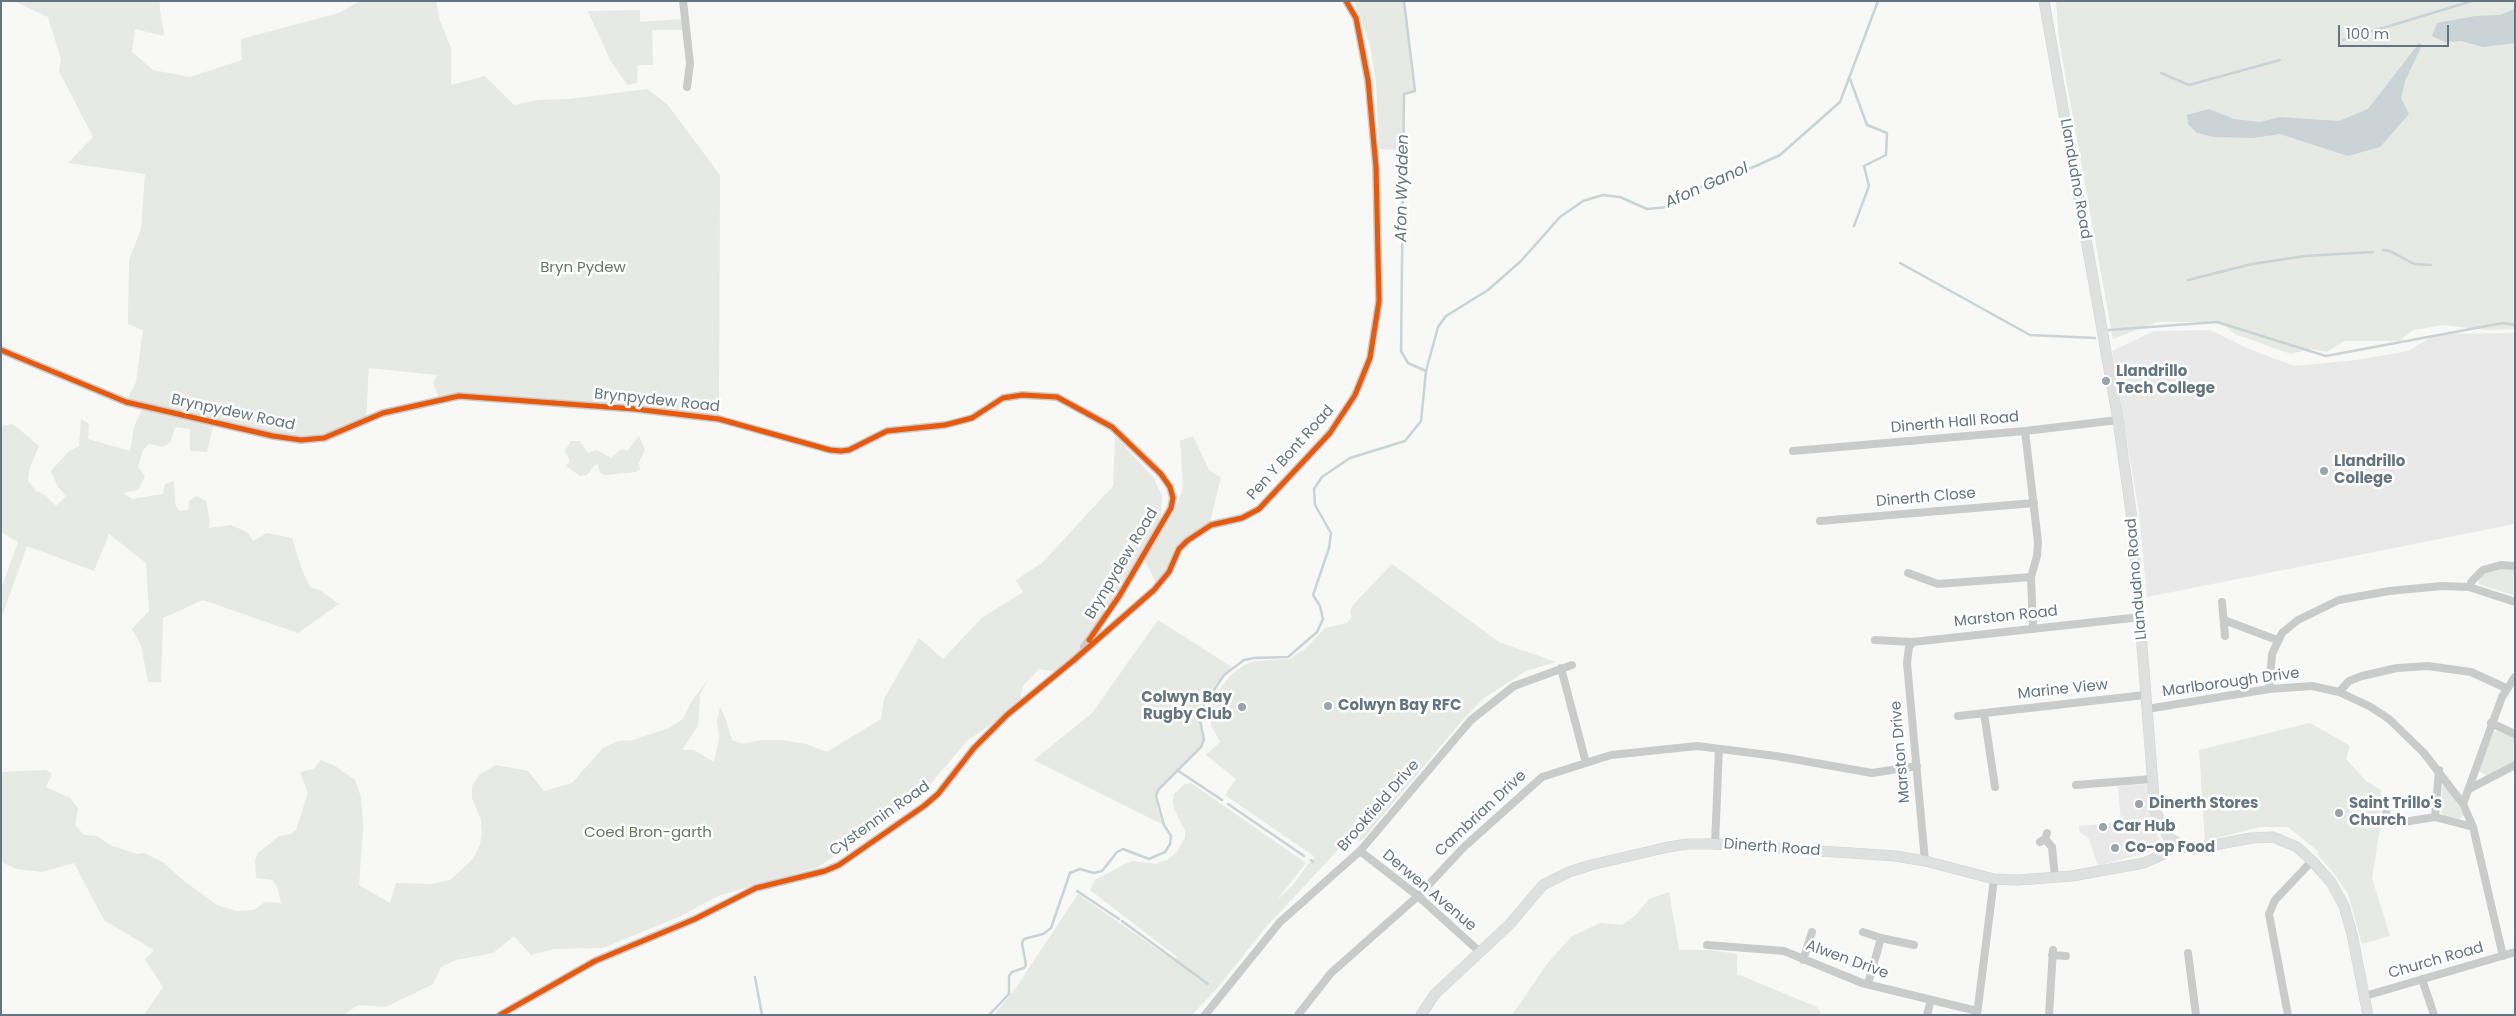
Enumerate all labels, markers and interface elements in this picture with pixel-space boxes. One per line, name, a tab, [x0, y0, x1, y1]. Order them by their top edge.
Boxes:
scale bar	[2341, 15, 2452, 47]
text: 100 m	[2346, 23, 2389, 44]
street label: Llandudno Road	[2056, 117, 2094, 241]
water label: Afon Wydden	[1392, 134, 1414, 242]
water label: Afon Ganol	[1662, 159, 1752, 213]
park label: Bryn Pydew	[540, 259, 626, 277]
place label: Llandrillo Tech College	[2116, 363, 2215, 398]
marker: Llandrillo Tech College	[2100, 375, 2112, 387]
street label: Brynpydew Road	[593, 385, 721, 417]
street label: Brynpydew Road	[169, 391, 297, 435]
street label: Pen Y Bont Road	[1244, 402, 1338, 504]
street label: Dinerth Hall Road	[1890, 408, 2020, 438]
place label: Llandrillo College	[2334, 453, 2405, 488]
marker: Llandrillo College	[2318, 465, 2330, 477]
street label: Dinerth Close	[1875, 485, 1977, 511]
street label: Brynpydew Road	[1082, 505, 1162, 623]
street label: Llandudno Road	[2123, 517, 2151, 641]
street label: Marston Road	[1953, 603, 2059, 631]
street label: Marlborough Drive	[2161, 664, 2301, 702]
street label: Marine View	[2017, 676, 2109, 704]
place label: Colwyn Bay Rugby Club	[1141, 689, 1232, 724]
place label: Colwyn Bay RFC	[1338, 697, 1461, 715]
marker: Colwyn Bay RFC	[1322, 700, 1334, 712]
street label: Marston Drive	[1888, 700, 1914, 804]
marker: Colwyn Bay Rugby Club	[1236, 701, 1248, 713]
street label: Brookfield Drive	[1334, 757, 1424, 855]
street label: Cambrian Drive	[1432, 767, 1530, 861]
street label: Cystennin Road	[826, 778, 934, 860]
place label: Dinerth Stores	[2149, 795, 2258, 813]
place label: Saint Trillo's Church	[2349, 795, 2442, 830]
marker: Dinerth Stores	[2133, 798, 2145, 810]
marker: Saint Trillo's Church	[2333, 807, 2345, 819]
place label: Car Hub	[2113, 818, 2175, 836]
marker: Car Hub	[2097, 821, 2109, 833]
park label: Coed Bron-garth	[584, 824, 712, 842]
street label: Dinerth Road	[1723, 836, 1821, 860]
place label: Co-op Food	[2125, 839, 2215, 857]
marker: Co-op Food	[2109, 842, 2121, 854]
street label: Derwen Avenue	[1378, 846, 1480, 936]
street label: Alwen Drive	[1803, 937, 1891, 983]
street label: Church Road	[2386, 939, 2486, 983]

